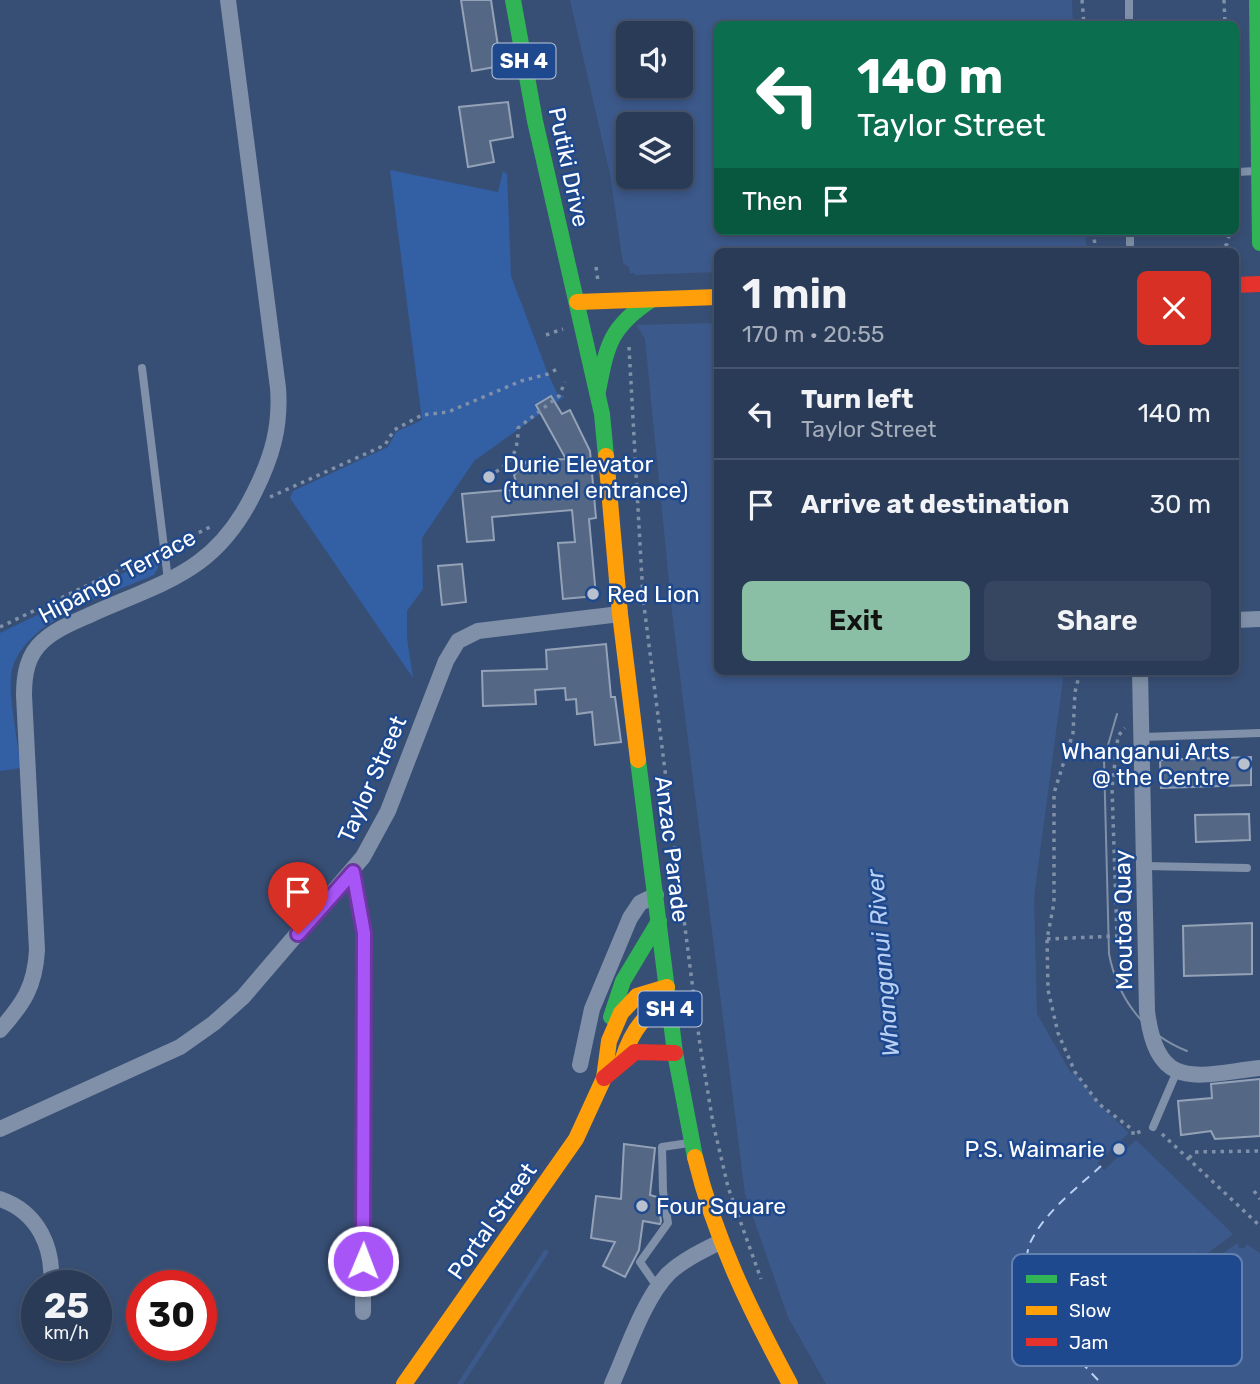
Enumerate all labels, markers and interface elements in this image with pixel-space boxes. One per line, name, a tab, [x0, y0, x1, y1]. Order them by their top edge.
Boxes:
map controls	[616, 21, 693, 189]
button: sound	[616, 21, 693, 98]
road number: SH 4	[492, 43, 556, 78]
text: 140 m	[857, 47, 1003, 105]
icon: left	[742, 49, 833, 140]
street label: Putiki Drive	[543, 105, 595, 229]
text: Taylor Street	[857, 106, 1045, 144]
button: layers	[616, 112, 693, 189]
icon: arrive	[817, 182, 855, 220]
text: Then	[742, 186, 803, 217]
text: 1 min	[742, 269, 848, 319]
button: close	[1137, 271, 1211, 345]
text: 170 m · 20:55	[742, 320, 885, 348]
text: Turn left	[801, 384, 913, 415]
icon: left	[742, 395, 780, 433]
text: 140 m	[1138, 398, 1211, 429]
text: Taylor Street	[801, 415, 936, 443]
place label: Durie Elevator (tunnel entrance)	[503, 450, 688, 504]
marker: Durie Elevator (tunnel entrance)	[481, 469, 497, 485]
icon: arrive	[742, 486, 780, 524]
text: Arrive at destination	[801, 489, 1069, 520]
text: 30 m	[1149, 489, 1211, 520]
street label: Hipango Terrace	[34, 523, 200, 629]
place label: Red Lion	[607, 580, 700, 608]
button: Exit	[742, 581, 970, 661]
button: Share	[984, 581, 1211, 661]
marker: Red Lion	[585, 586, 601, 602]
street label: Taylor Street	[332, 711, 412, 847]
place label: Whanganui Arts @ the Centre	[1061, 737, 1230, 791]
marker: Whanganui Arts @ the Centre	[1236, 756, 1252, 772]
street label: Anzac Parade	[649, 774, 695, 924]
street label: Moutoa Quay	[1108, 849, 1138, 990]
pin	[268, 862, 328, 934]
water label: Whanganui River	[861, 867, 905, 1058]
icon: arrive	[279, 873, 317, 911]
road number: SH 4	[638, 992, 702, 1026]
place label: P.S. Waimarie	[964, 1135, 1105, 1163]
marker: P.S. Waimarie	[1111, 1141, 1127, 1157]
street label: Portal Street	[442, 1157, 542, 1285]
place label: Four Square	[656, 1192, 786, 1220]
marker: Four Square	[634, 1198, 650, 1214]
position arrow	[326, 1224, 400, 1298]
legend	[1012, 1254, 1242, 1366]
text: Fast	[1069, 1268, 1108, 1291]
speed limit sign: 30	[126, 1270, 217, 1361]
text: 25	[44, 1285, 89, 1327]
text: Slow	[1069, 1299, 1111, 1322]
text: km/h	[44, 1322, 89, 1344]
text: Jam	[1069, 1331, 1108, 1354]

